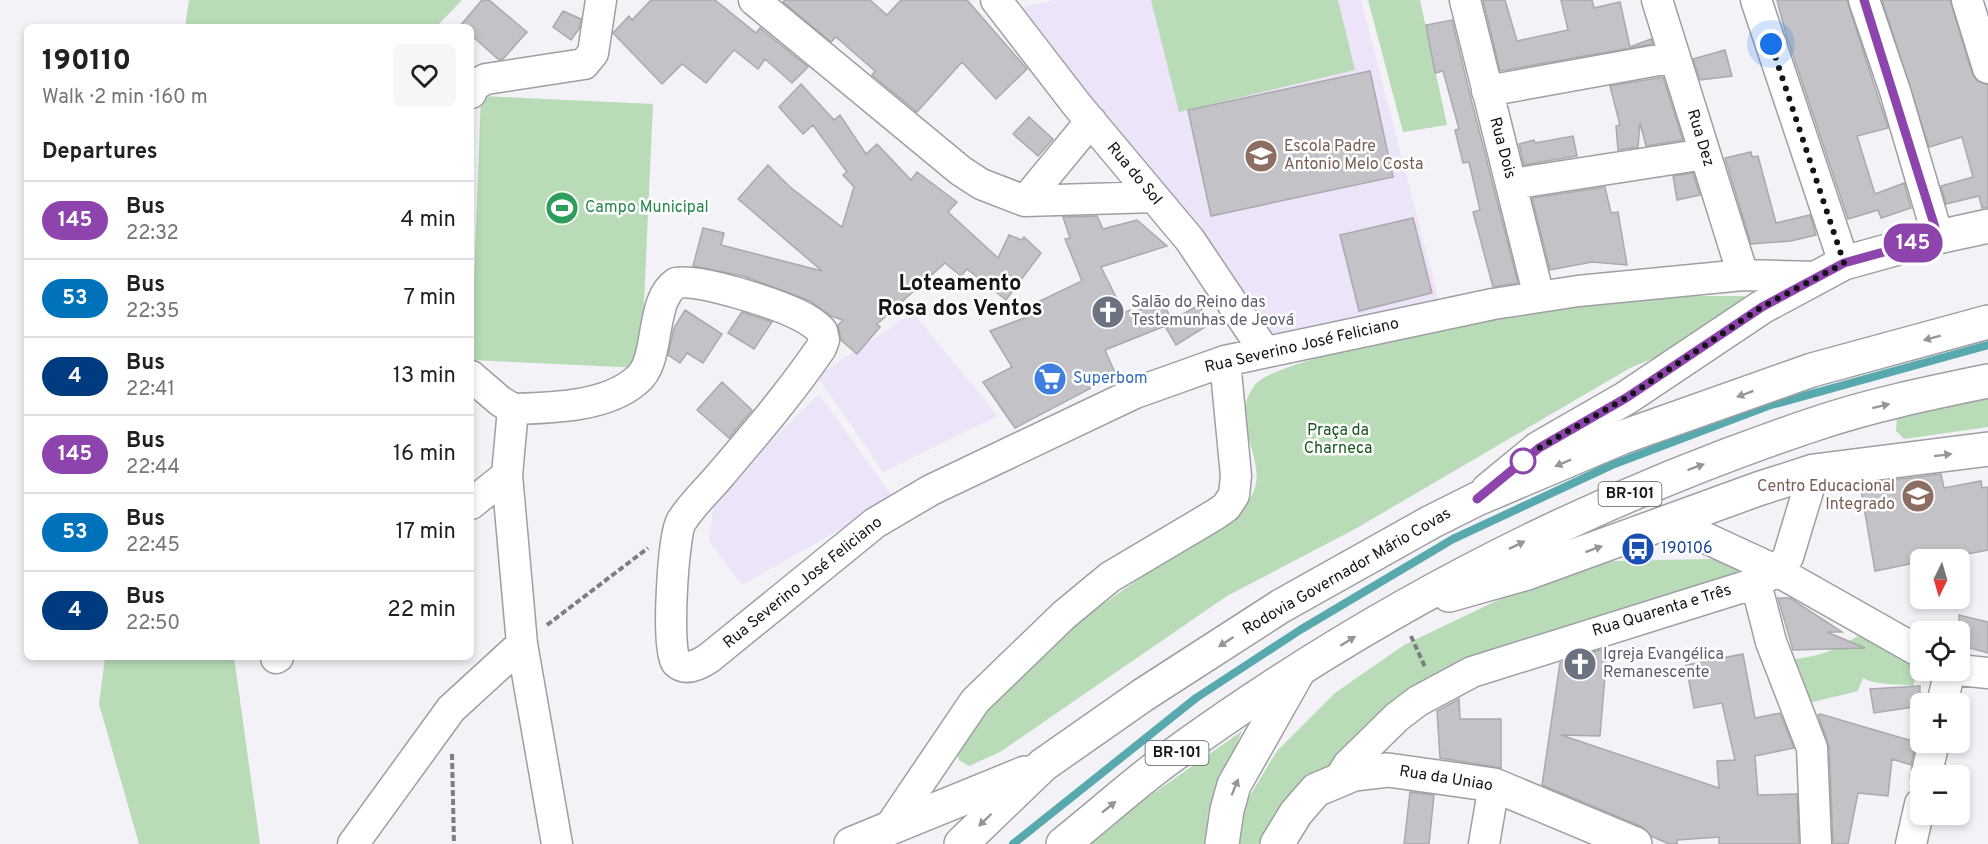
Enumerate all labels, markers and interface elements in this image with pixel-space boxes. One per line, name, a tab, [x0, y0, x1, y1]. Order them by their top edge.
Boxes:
your location	[1756, 29, 1786, 59]
text: 190110	[42, 44, 131, 80]
button: heart	[393, 44, 456, 107]
text: Walk · 2 min · 160 m	[42, 85, 208, 111]
street label: Rua Dez	[1682, 107, 1718, 169]
street label: Rua Dois	[1484, 115, 1520, 181]
place label: Escola Padre Antonio Melo Costa	[1284, 137, 1423, 175]
school or university icon: Escola Padre Antonio Melo Costa	[1243, 138, 1279, 174]
text: Departures	[42, 139, 158, 166]
street label: Rua do Sol	[1102, 139, 1166, 209]
sports icon: Campo Municipal	[544, 190, 580, 226]
text: Bus	[126, 194, 165, 221]
place label: Campo Municipal	[585, 198, 709, 218]
text: 145	[58, 207, 92, 234]
text: 4 min	[401, 207, 456, 234]
text: 22:32	[126, 221, 179, 247]
line badge: 145	[1878, 224, 1948, 262]
text: 145	[1896, 230, 1930, 257]
district label: Loteamento Rosa dos Ventos	[877, 271, 1043, 323]
text: Bus	[126, 272, 165, 299]
text: 53	[62, 285, 88, 312]
text: 7 min	[404, 285, 456, 312]
place label: Salão do Reino das Testemunhas de Jeová	[1131, 293, 1294, 331]
church icon: Salão do Reino das Testemunhas de Jeová	[1090, 294, 1126, 330]
text: 22:35	[126, 299, 179, 325]
street label: Rua Severino José Feliciano	[1203, 314, 1401, 378]
one-way arrow	[1922, 334, 1940, 343]
text: Bus	[126, 350, 165, 377]
supermarket icon: Superbom	[1032, 361, 1068, 397]
text: 4	[68, 363, 82, 390]
text: 13 min	[393, 363, 456, 390]
place label: Superbom	[1073, 369, 1148, 389]
text: 22:41	[126, 377, 175, 403]
one-way arrow	[1736, 390, 1754, 400]
one-way arrow	[1872, 401, 1890, 411]
park label: Praça da Charneca	[1304, 421, 1372, 459]
text: Bus	[126, 428, 165, 455]
text: 145	[58, 441, 92, 468]
text: 16 min	[393, 441, 456, 468]
unlabelled marker	[1510, 448, 1536, 474]
one-way arrow	[1933, 450, 1952, 459]
text: 22:44	[126, 455, 180, 481]
one-way arrow	[1553, 458, 1571, 468]
one-way arrow	[1687, 462, 1705, 472]
place label: Centro Educacional Integrado	[1757, 477, 1895, 515]
school or university icon: Centro Educacional Integrado	[1900, 478, 1936, 514]
road number: BR-101	[1598, 482, 1662, 506]
street label: Rodovia Governador Mário Covas	[1239, 504, 1455, 640]
text: Bus	[126, 506, 165, 533]
street label: Rua Severino José Feliciano	[719, 513, 887, 653]
text: 53	[62, 519, 88, 546]
text: 17 min	[396, 519, 456, 546]
bus stop icon: 190106	[1620, 531, 1656, 567]
text: 22:45	[126, 533, 180, 559]
place label: 190106	[1661, 539, 1712, 559]
one-way arrow	[1509, 540, 1526, 550]
one-way arrow	[1585, 543, 1603, 553]
north arrow	[1910, 549, 1970, 609]
map controls	[1910, 549, 1970, 825]
street label: Rua Quarenta e Três	[1590, 580, 1734, 642]
text: Bus	[126, 584, 165, 611]
text: 4	[68, 597, 82, 624]
text: 22 min	[387, 597, 456, 624]
text: 22:50	[126, 611, 180, 637]
button: locate	[1910, 621, 1970, 681]
one-way arrow	[1340, 635, 1356, 646]
one-way arrow	[1218, 636, 1234, 648]
place label: Igreja Evangélica Remanescente	[1603, 645, 1724, 683]
church icon: Igreja Evangélica Remanescente	[1562, 646, 1598, 682]
button: +	[1910, 693, 1970, 753]
road number: BR-101	[1146, 741, 1208, 765]
street label: Rua da Uniao	[1398, 762, 1494, 796]
button: −	[1910, 765, 1970, 825]
one-way arrow	[1230, 778, 1240, 796]
one-way arrow	[1101, 801, 1117, 814]
one-way arrow	[978, 813, 993, 827]

